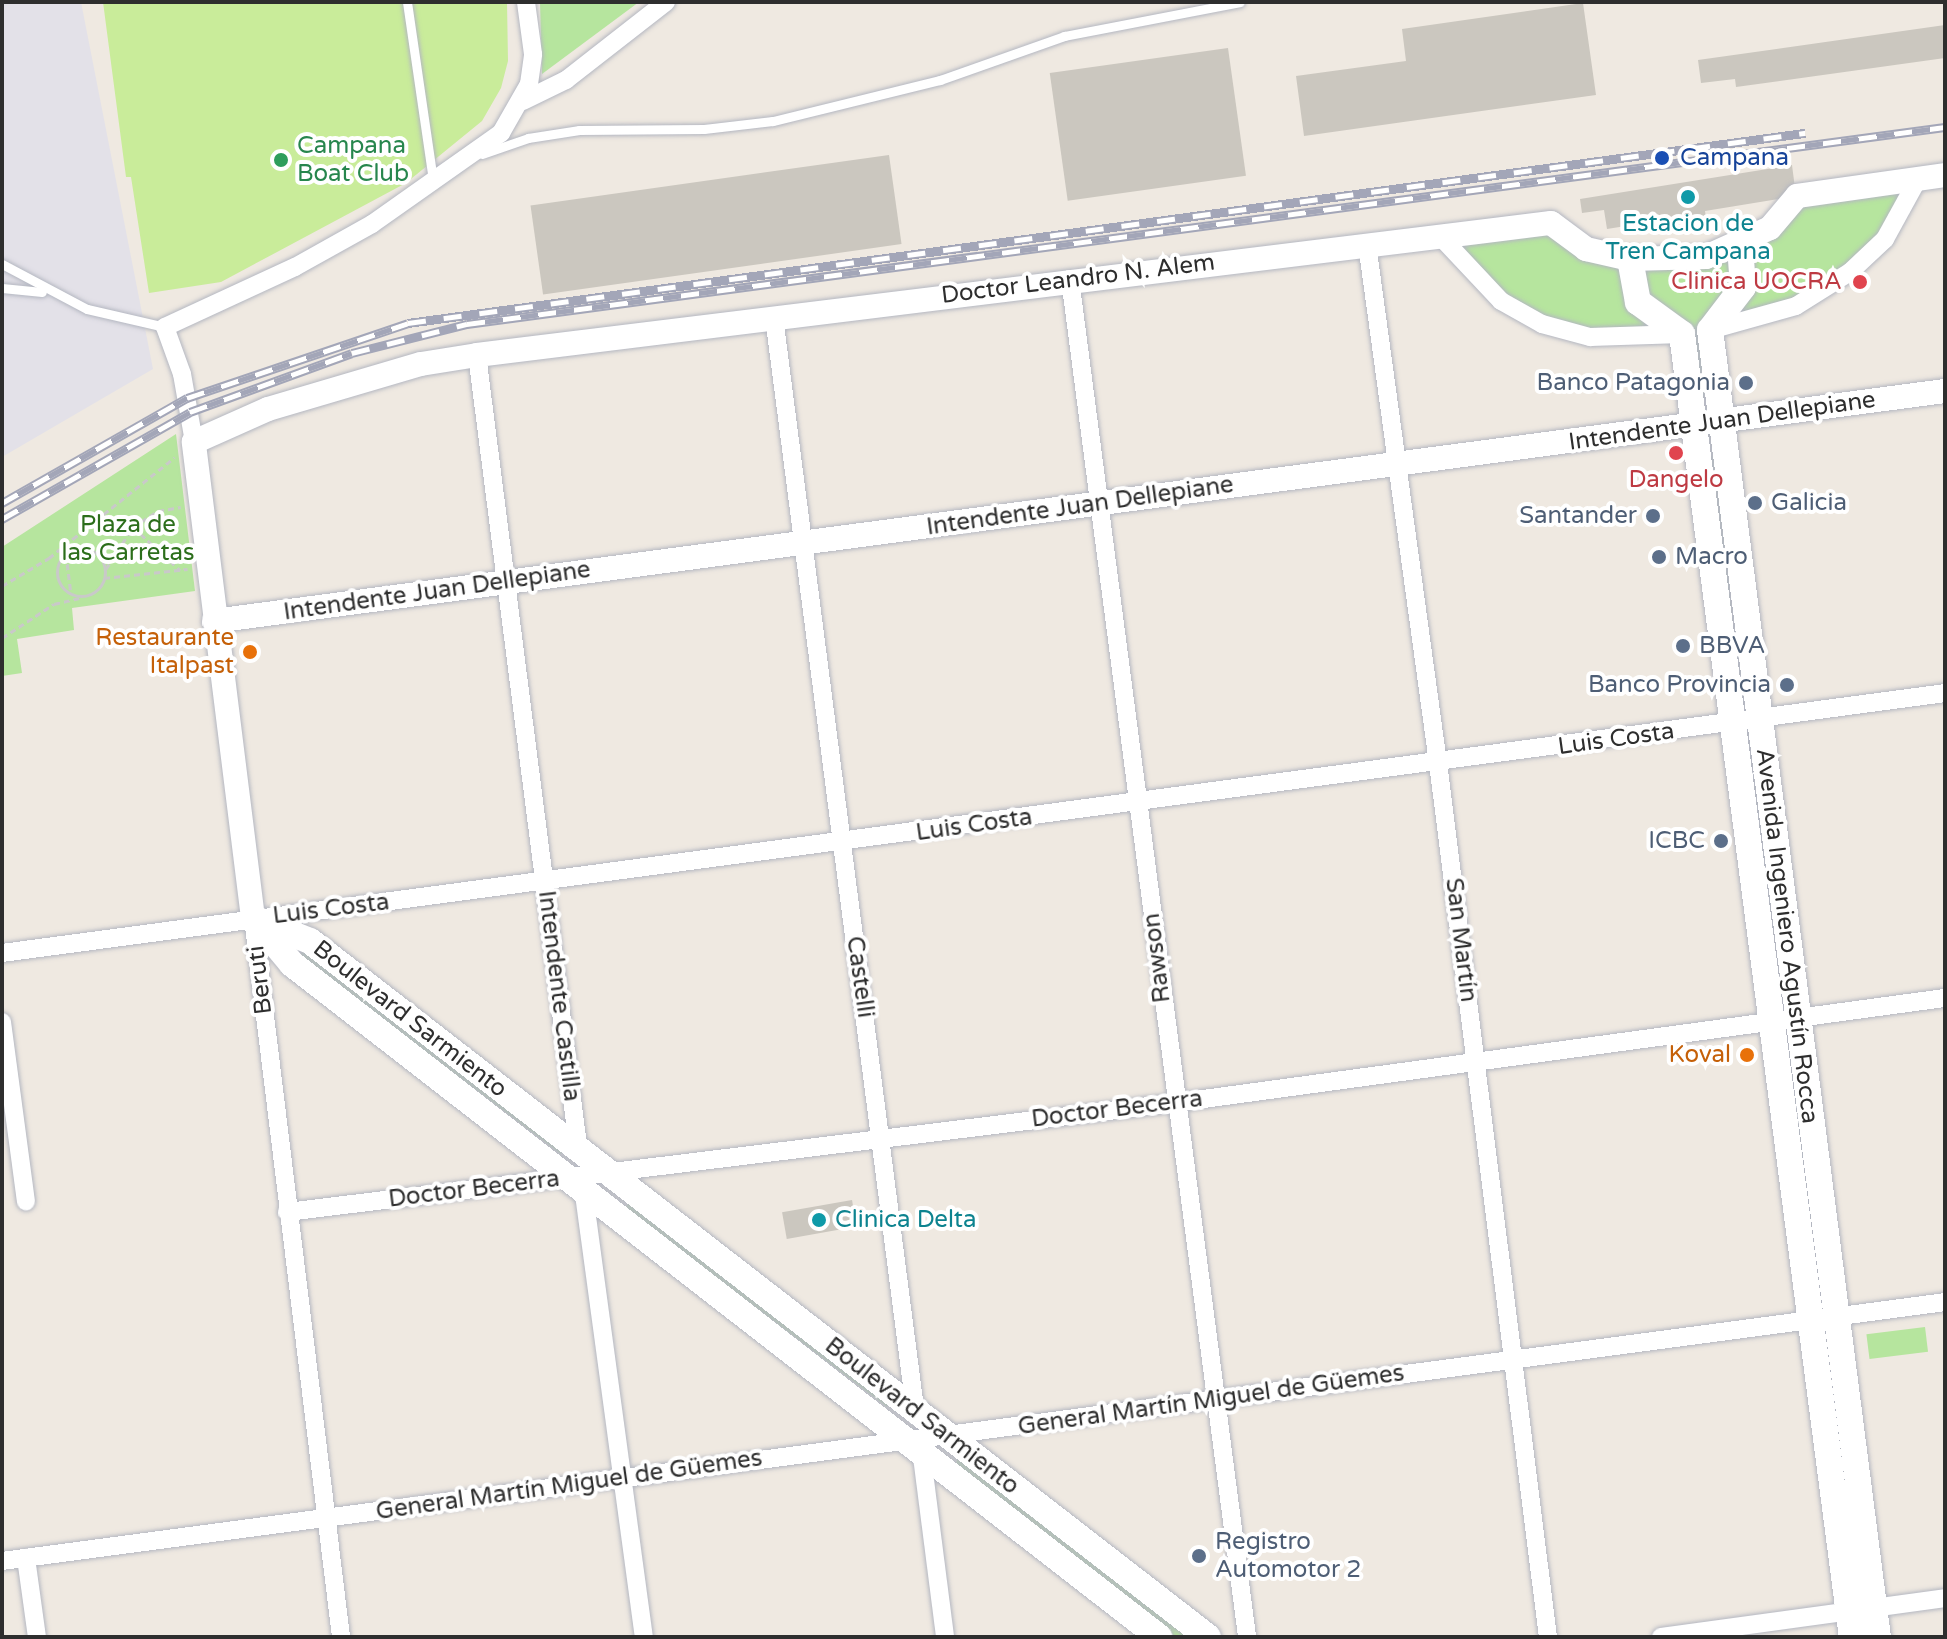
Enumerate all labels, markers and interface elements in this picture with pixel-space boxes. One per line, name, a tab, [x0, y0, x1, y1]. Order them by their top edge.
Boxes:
place label: Campana Boat Club	[297, 132, 409, 188]
place label: Campana	[1680, 144, 1789, 172]
marker: Campana	[1651, 147, 1673, 169]
marker: Campana Boat Club	[272, 151, 290, 169]
marker: Estacion de Tren Campana	[1679, 188, 1697, 206]
place label: Estacion de Tren Campana	[1605, 210, 1771, 266]
street label: Doctor Leandro N. Alem	[940, 248, 1216, 310]
place label: Clinica UOCRA	[1671, 268, 1842, 296]
marker: Clinica UOCRA	[1849, 271, 1871, 293]
place label: Banco Patagonia	[1537, 369, 1730, 397]
marker: Banco Patagonia	[1737, 374, 1755, 392]
street label: Intendente Juan Dellepiane	[1567, 385, 1877, 457]
marker: Dangelo	[1667, 444, 1685, 462]
place label: Dangelo	[1628, 466, 1724, 494]
street label: Intendente Juan Dellepiane	[925, 470, 1235, 542]
place label: Galicia	[1771, 489, 1847, 517]
marker: Galicia	[1746, 494, 1764, 512]
place label: Santander	[1519, 502, 1637, 530]
marker: Santander	[1644, 507, 1662, 525]
park label: Plaza de las Carretas	[61, 511, 195, 567]
place label: Macro	[1675, 543, 1748, 571]
marker: Macro	[1650, 548, 1668, 566]
street label: Intendente Juan Dellepiane	[282, 555, 592, 627]
place label: Restaurante Italpast	[95, 624, 234, 680]
place label: BBVA	[1699, 632, 1765, 660]
marker: BBVA	[1674, 637, 1692, 655]
marker: Restaurante Italpast	[241, 643, 259, 661]
place label: Banco Provincia	[1588, 671, 1771, 699]
marker: Banco Provincia	[1778, 676, 1796, 694]
street label: Luis Costa	[1556, 717, 1676, 761]
street label: Avenida Ingeniero Agustín Rocca	[1750, 747, 1824, 1125]
street label: Luis Costa	[914, 803, 1034, 847]
place label: ICBC	[1648, 827, 1705, 855]
marker: ICBC	[1712, 832, 1730, 850]
street label: San Martín	[1439, 876, 1483, 1004]
street label: Luis Costa	[271, 888, 391, 930]
street label: Intendente Castilla	[532, 889, 586, 1103]
street label: Rawson	[1137, 912, 1177, 1004]
street label: Boulevard Sarmiento	[307, 934, 513, 1104]
street label: Castelli	[840, 934, 880, 1020]
street label: Beruti	[241, 944, 279, 1016]
place label: Koval	[1668, 1041, 1731, 1069]
marker: Koval	[1738, 1046, 1756, 1064]
street label: Doctor Becerra	[1030, 1084, 1204, 1134]
street label: Doctor Becerra	[387, 1164, 561, 1214]
place label: Clinica Delta	[835, 1206, 977, 1234]
marker: Clinica Delta	[810, 1211, 828, 1229]
street label: Boulevard Sarmiento	[819, 1331, 1025, 1501]
street label: General Martín Miguel de Güemes	[1016, 1359, 1406, 1441]
street label: General Martín Miguel de Güemes	[374, 1444, 764, 1526]
place label: Registro Automotor 2	[1215, 1528, 1361, 1584]
marker: Registro Automotor 2	[1190, 1547, 1208, 1565]

